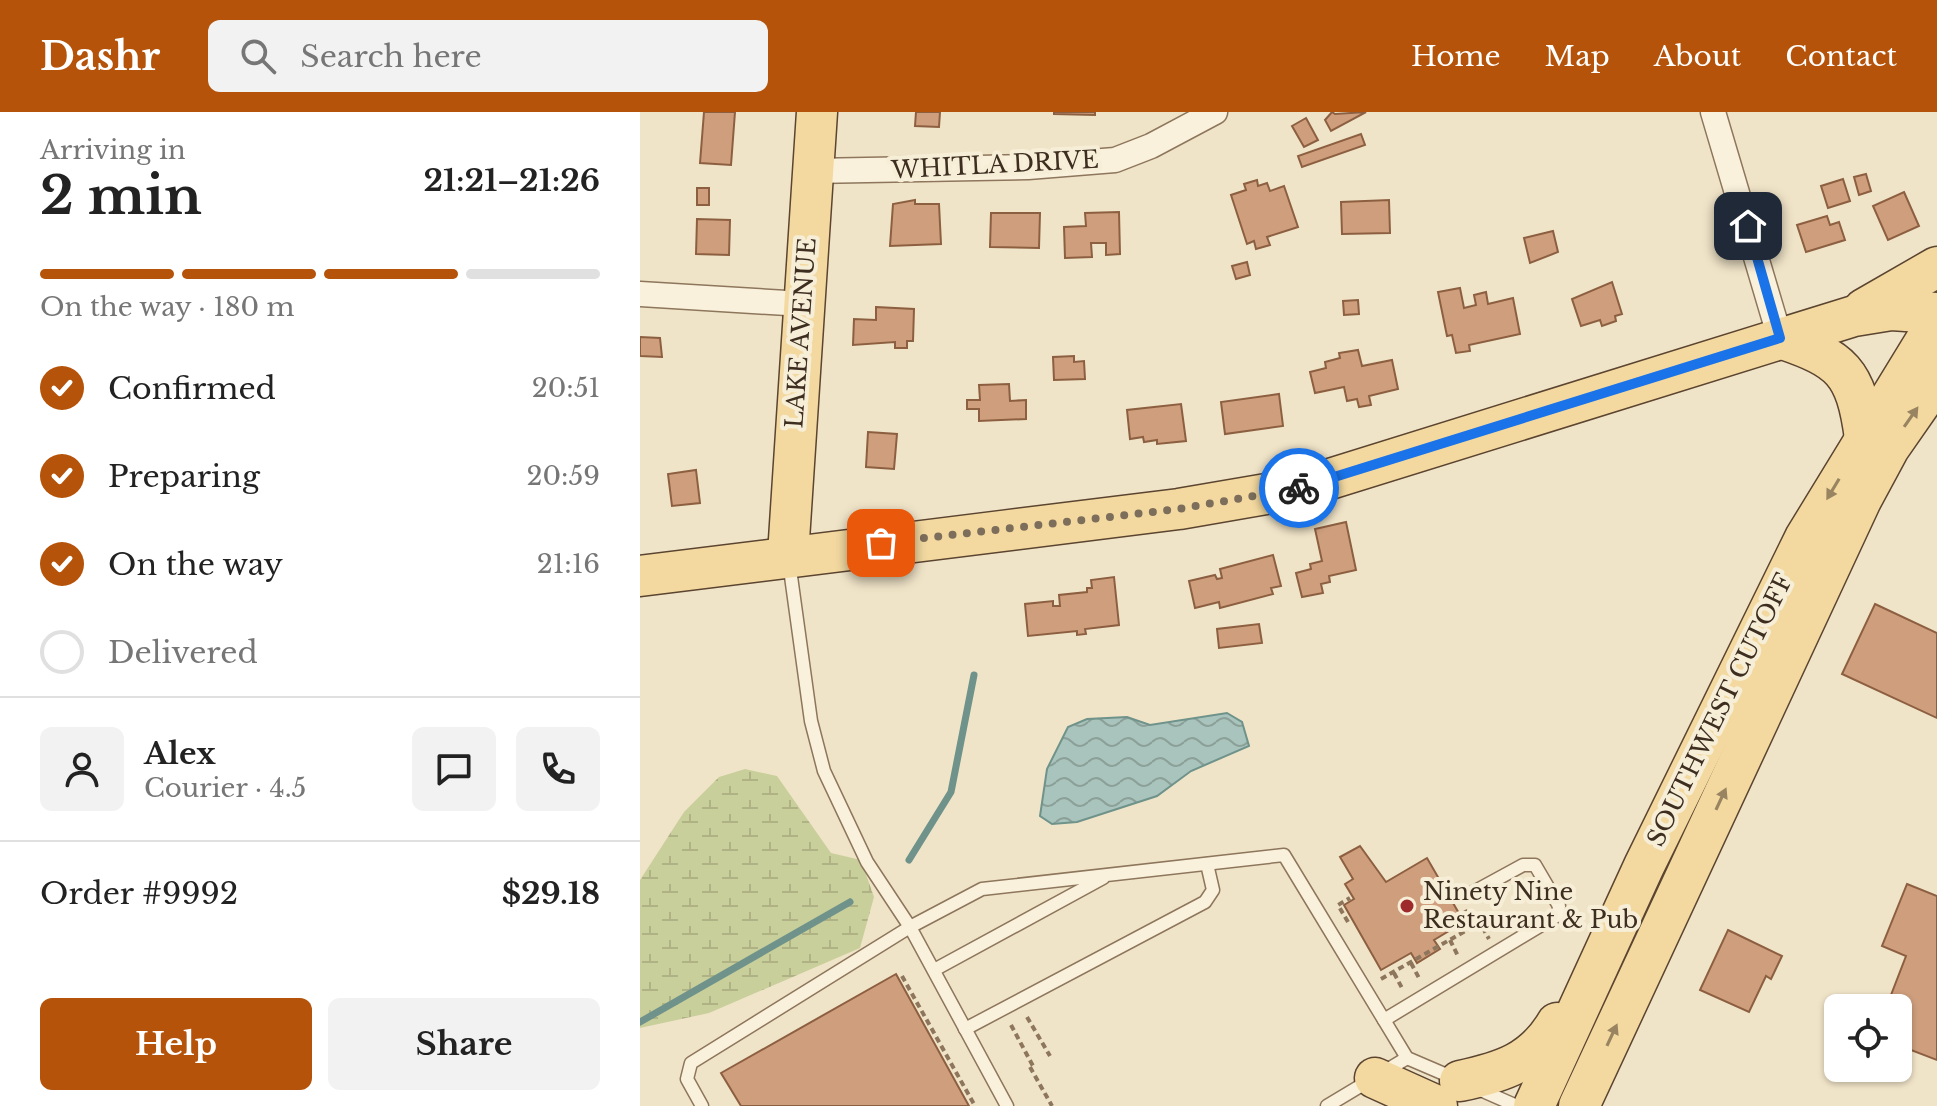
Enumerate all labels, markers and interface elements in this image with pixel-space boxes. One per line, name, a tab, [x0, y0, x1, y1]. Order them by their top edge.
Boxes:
search box	[208, 20, 768, 92]
text: Dashr	[40, 33, 160, 80]
icon: search	[236, 34, 280, 78]
text: Search here	[300, 38, 482, 75]
text: Home	[1411, 39, 1501, 74]
text: Map	[1545, 39, 1610, 74]
text: About	[1654, 39, 1741, 74]
text: Contact	[1785, 39, 1897, 74]
text: Arriving in	[40, 134, 186, 166]
street label: WHITLA DRIVE	[890, 145, 1099, 184]
text: 21:21–21:26	[423, 162, 600, 199]
text: 2 min	[40, 164, 202, 228]
pin	[1714, 192, 1782, 260]
icon: home	[1726, 204, 1770, 248]
street label: LAKE AVENUE	[779, 237, 822, 429]
text: On the way · 180 m	[40, 291, 295, 323]
icon: check	[40, 366, 84, 410]
text: Confirmed	[108, 370, 276, 407]
text: 20:51	[532, 372, 600, 404]
one-way arrow	[1903, 406, 1918, 427]
courier	[1259, 448, 1339, 528]
icon: check	[40, 454, 84, 498]
text: Preparing	[108, 458, 260, 495]
text: 20:59	[527, 460, 600, 492]
icon: bike	[1277, 466, 1321, 510]
one-way arrow	[1826, 478, 1840, 500]
pin	[847, 509, 915, 577]
icon: bag	[859, 521, 903, 565]
icon: check	[40, 542, 84, 586]
text: On the way	[108, 546, 283, 583]
text: 21:16	[537, 548, 600, 580]
street label: SOUTHWEST CUTOFF	[1641, 569, 1798, 851]
text: Delivered	[108, 634, 258, 671]
button: person	[40, 727, 124, 811]
button: chat	[412, 727, 496, 811]
button: phone	[516, 727, 600, 811]
text: Alex	[144, 735, 216, 772]
text: Courier · 4.5	[144, 772, 306, 804]
one-way arrow	[1714, 788, 1727, 811]
text: Order #9992	[40, 875, 238, 912]
text: $29.18	[502, 875, 600, 912]
place label: Ninety Nine Restaurant & Pub	[1423, 877, 1638, 934]
marker: Ninety Nine Restaurant & Pub	[1398, 897, 1416, 915]
map controls	[1824, 994, 1912, 1082]
button: locate	[1824, 994, 1912, 1082]
button: Help	[40, 998, 312, 1090]
button: Share	[328, 998, 600, 1090]
one-way arrow	[1605, 1024, 1618, 1047]

